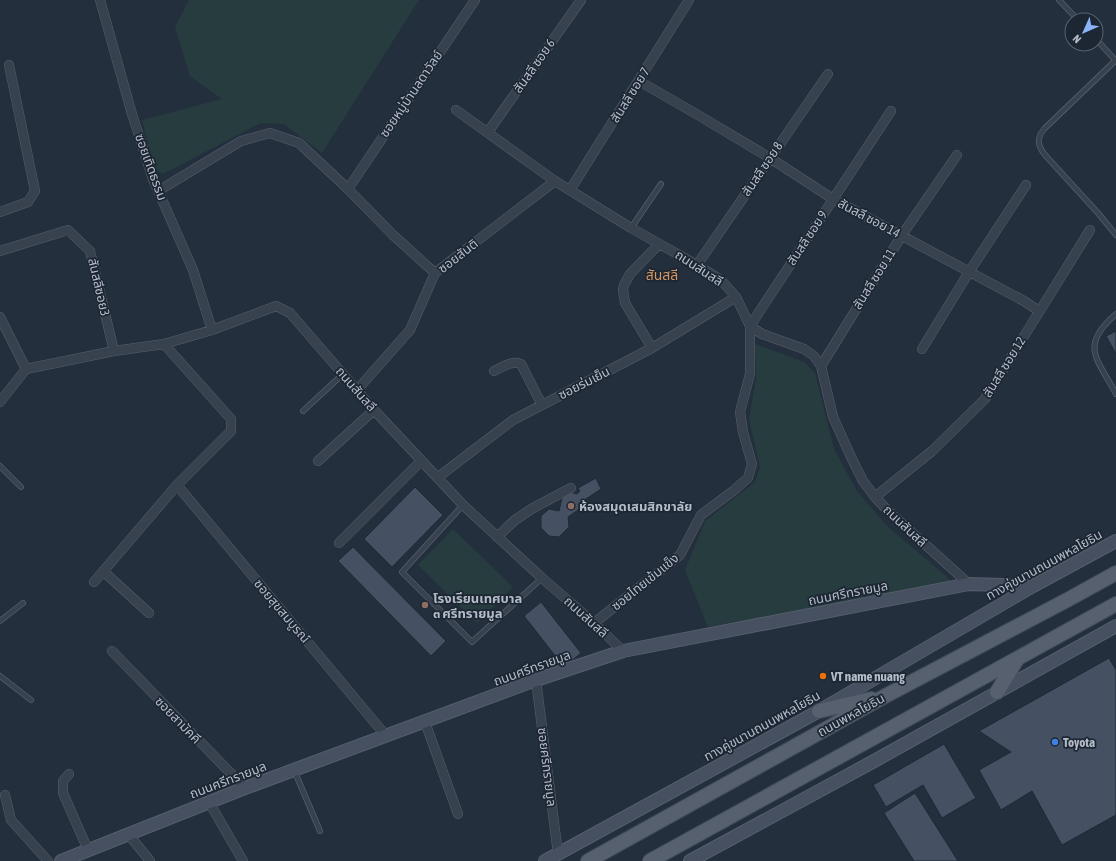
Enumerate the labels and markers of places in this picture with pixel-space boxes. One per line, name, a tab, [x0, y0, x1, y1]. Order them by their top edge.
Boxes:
place label: ห้องสมุดเสมสิกขาลัย	[579, 499, 692, 514]
marker: ห้องสมุดเสมสิกขาลัย	[566, 501, 576, 511]
place label: โรงเรียนเทศบาล ๓ ศรีทรายมูล	[433, 591, 522, 622]
marker: โรงเรียนเทศบาล ๓ ศรีทรายมูล	[420, 600, 430, 610]
place label: VT name nuang	[830, 669, 905, 684]
marker: VT name nuang	[818, 671, 828, 681]
place label: Toyota	[1063, 735, 1095, 750]
marker: Toyota	[1050, 737, 1060, 747]

